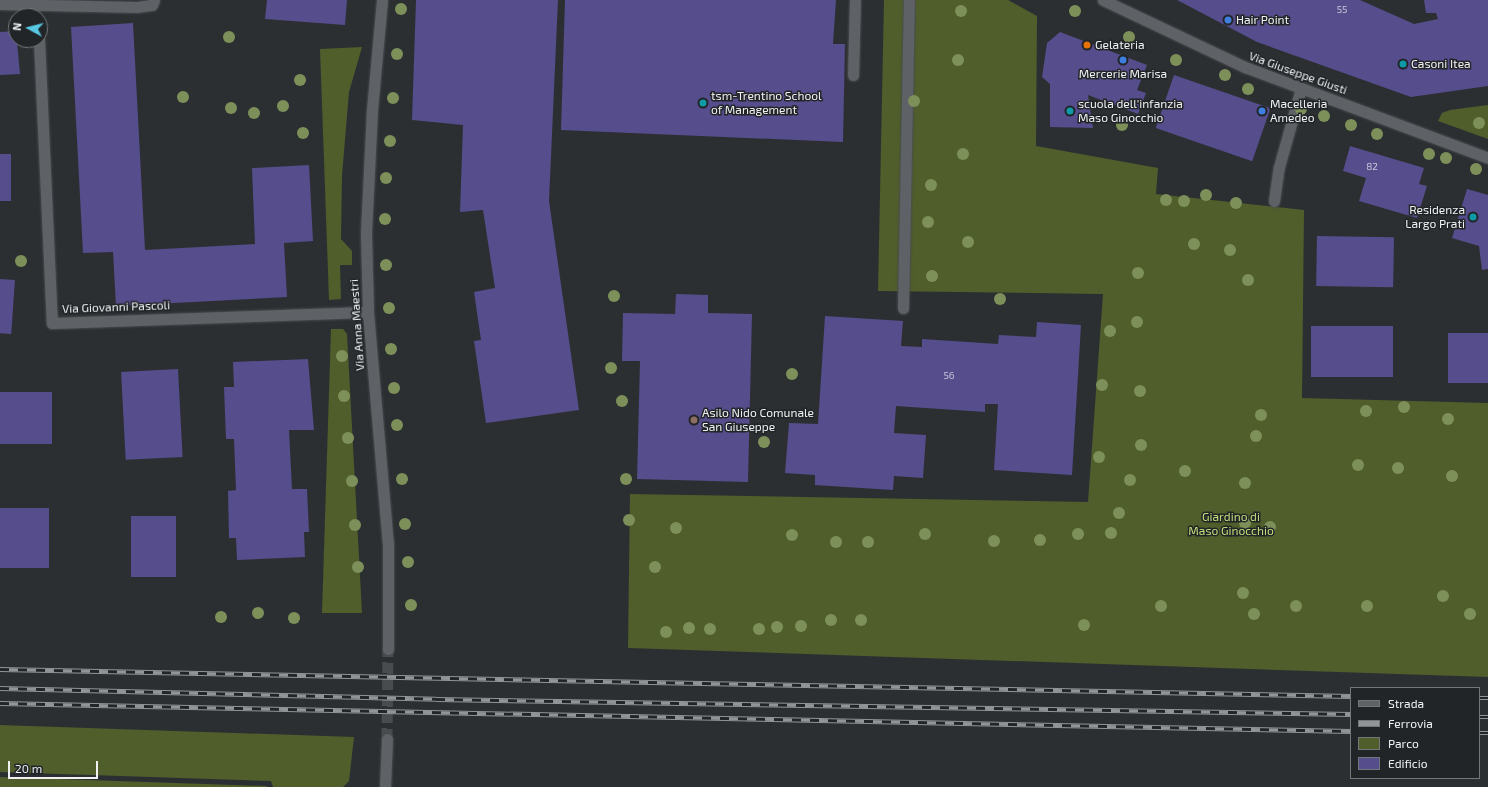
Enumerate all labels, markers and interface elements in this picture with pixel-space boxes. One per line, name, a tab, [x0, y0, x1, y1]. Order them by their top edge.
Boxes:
house number: 55	[1337, 4, 1347, 16]
north arrow	[8, 8, 48, 48]
place label: Hair Point	[1236, 13, 1289, 27]
marker: Hair Point	[1223, 15, 1233, 25]
text: N	[10, 22, 24, 31]
place label: Gelateria	[1095, 38, 1145, 52]
marker: Gelateria	[1082, 40, 1092, 50]
street label: Via Giuseppe Giusti	[1247, 49, 1349, 97]
marker: Mercerie Marisa	[1118, 55, 1128, 65]
place label: Casoni Itea	[1411, 57, 1471, 71]
marker: Casoni Itea	[1398, 59, 1408, 69]
place label: Mercerie Marisa	[1079, 67, 1167, 81]
place label: tsm-Trentino School of Management	[711, 89, 822, 117]
place label: scuola dell'infanzia Maso Ginocchio	[1078, 97, 1183, 125]
place label: Macelleria Amedeo	[1270, 97, 1327, 125]
marker: tsm-Trentino School of Management	[698, 98, 708, 108]
marker: scuola dell'infanzia Maso Ginocchio	[1065, 106, 1075, 116]
marker: Macelleria Amedeo	[1257, 106, 1267, 116]
house number: 82	[1366, 161, 1378, 173]
place label: Residenza Largo Prati	[1405, 203, 1465, 231]
marker: Residenza Largo Prati	[1468, 212, 1478, 222]
street label: Via Anna Maestri	[347, 278, 367, 372]
street label: Via Giovanni Pascoli	[62, 298, 170, 316]
house number: 56	[943, 370, 955, 382]
place label: Asilo Nido Comunale San Giuseppe	[702, 406, 814, 434]
marker: Asilo Nido Comunale San Giuseppe	[689, 415, 699, 425]
park label: Giardino di Maso Ginocchio	[1188, 510, 1274, 538]
legend	[1350, 687, 1480, 779]
text: Strada	[1388, 696, 1424, 710]
text: Ferrovia	[1388, 716, 1433, 730]
text: Parco	[1388, 736, 1419, 750]
scale bar	[10, 753, 100, 779]
text: Edificio	[1388, 756, 1428, 770]
text: 20 m	[15, 761, 42, 775]

